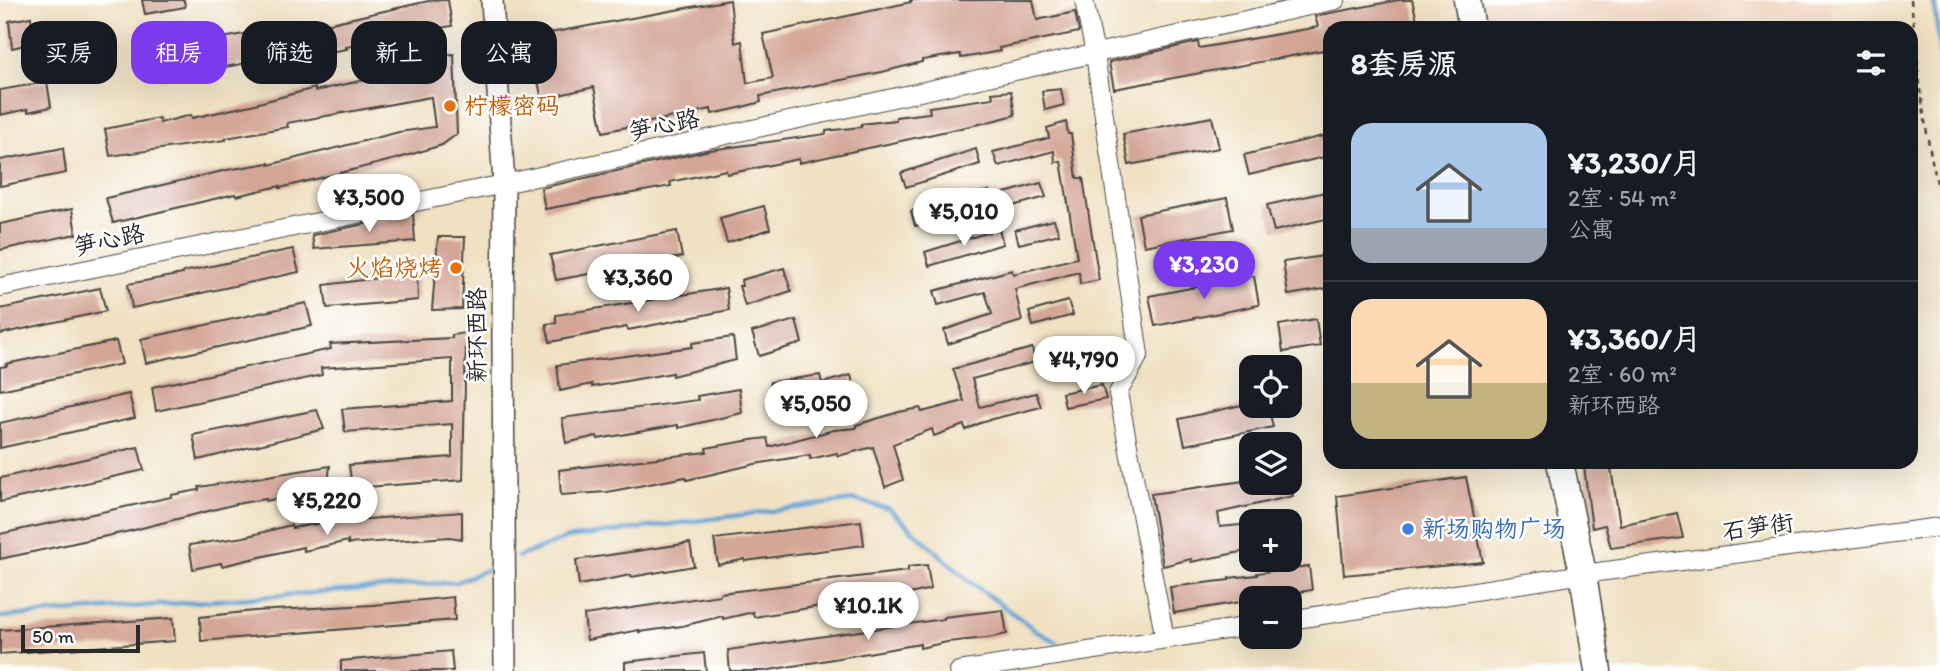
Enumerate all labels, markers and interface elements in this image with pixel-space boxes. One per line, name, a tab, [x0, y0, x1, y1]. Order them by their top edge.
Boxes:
chip: 买房	[21, 21, 117, 84]
chip: 租房	[131, 21, 227, 84]
chip: 筛选	[241, 21, 337, 84]
chip: 新上	[351, 21, 447, 84]
chip: 公寓	[461, 21, 557, 84]
icon: filters	[1852, 44, 1890, 82]
text: 8套房源	[1351, 45, 1457, 82]
place label: 柠檬密码	[464, 91, 560, 120]
marker: 柠檬密码	[442, 98, 458, 114]
street label: 笋心路	[626, 103, 702, 146]
text: ¥3,230/月	[1568, 144, 1702, 181]
icon: home	[1407, 151, 1491, 235]
pin: ¥3,500	[312, 174, 426, 234]
text: ¥3,500	[333, 183, 405, 211]
text: 2室 · 54 m²	[1568, 184, 1677, 212]
pin: ¥5,010	[907, 188, 1021, 248]
text: ¥5,010	[929, 197, 999, 225]
text: 公寓	[1568, 215, 1614, 243]
street label: 笋心路	[71, 218, 147, 261]
pin: ¥3,230	[1147, 242, 1261, 301]
text: ¥3,230	[1169, 250, 1239, 278]
place label: 火焰烧烤	[346, 253, 442, 282]
pin: ¥3,360	[581, 254, 695, 314]
marker: 火焰烧烤	[448, 260, 464, 276]
text: ¥3,360	[603, 263, 673, 291]
street label: 新环西路	[462, 287, 491, 383]
text: ¥3,360/月	[1568, 320, 1702, 357]
icon: home	[1407, 327, 1491, 411]
pin: ¥4,790	[1027, 336, 1141, 396]
text: ¥4,790	[1049, 345, 1119, 373]
map controls	[1239, 355, 1302, 649]
button: locate	[1239, 355, 1302, 418]
text: 2室 · 60 m²	[1568, 360, 1677, 388]
pin: ¥5,050	[759, 380, 873, 440]
text: ¥5,050	[781, 389, 851, 417]
text: 新环西路	[1568, 391, 1660, 419]
button: layers	[1239, 432, 1302, 495]
pin: ¥5,220	[270, 477, 384, 537]
text: ¥5,220	[293, 486, 361, 514]
street label: 石笋街	[1720, 507, 1796, 546]
button: +	[1239, 509, 1302, 572]
place label: 新场购物广场	[1422, 514, 1566, 543]
marker: 新场购物广场	[1400, 521, 1416, 537]
pin: ¥10.1K	[811, 582, 925, 642]
button: −	[1239, 586, 1302, 649]
text: ¥10.1K	[834, 591, 902, 619]
scale bar	[21, 622, 140, 654]
text: 50 m	[32, 625, 74, 648]

